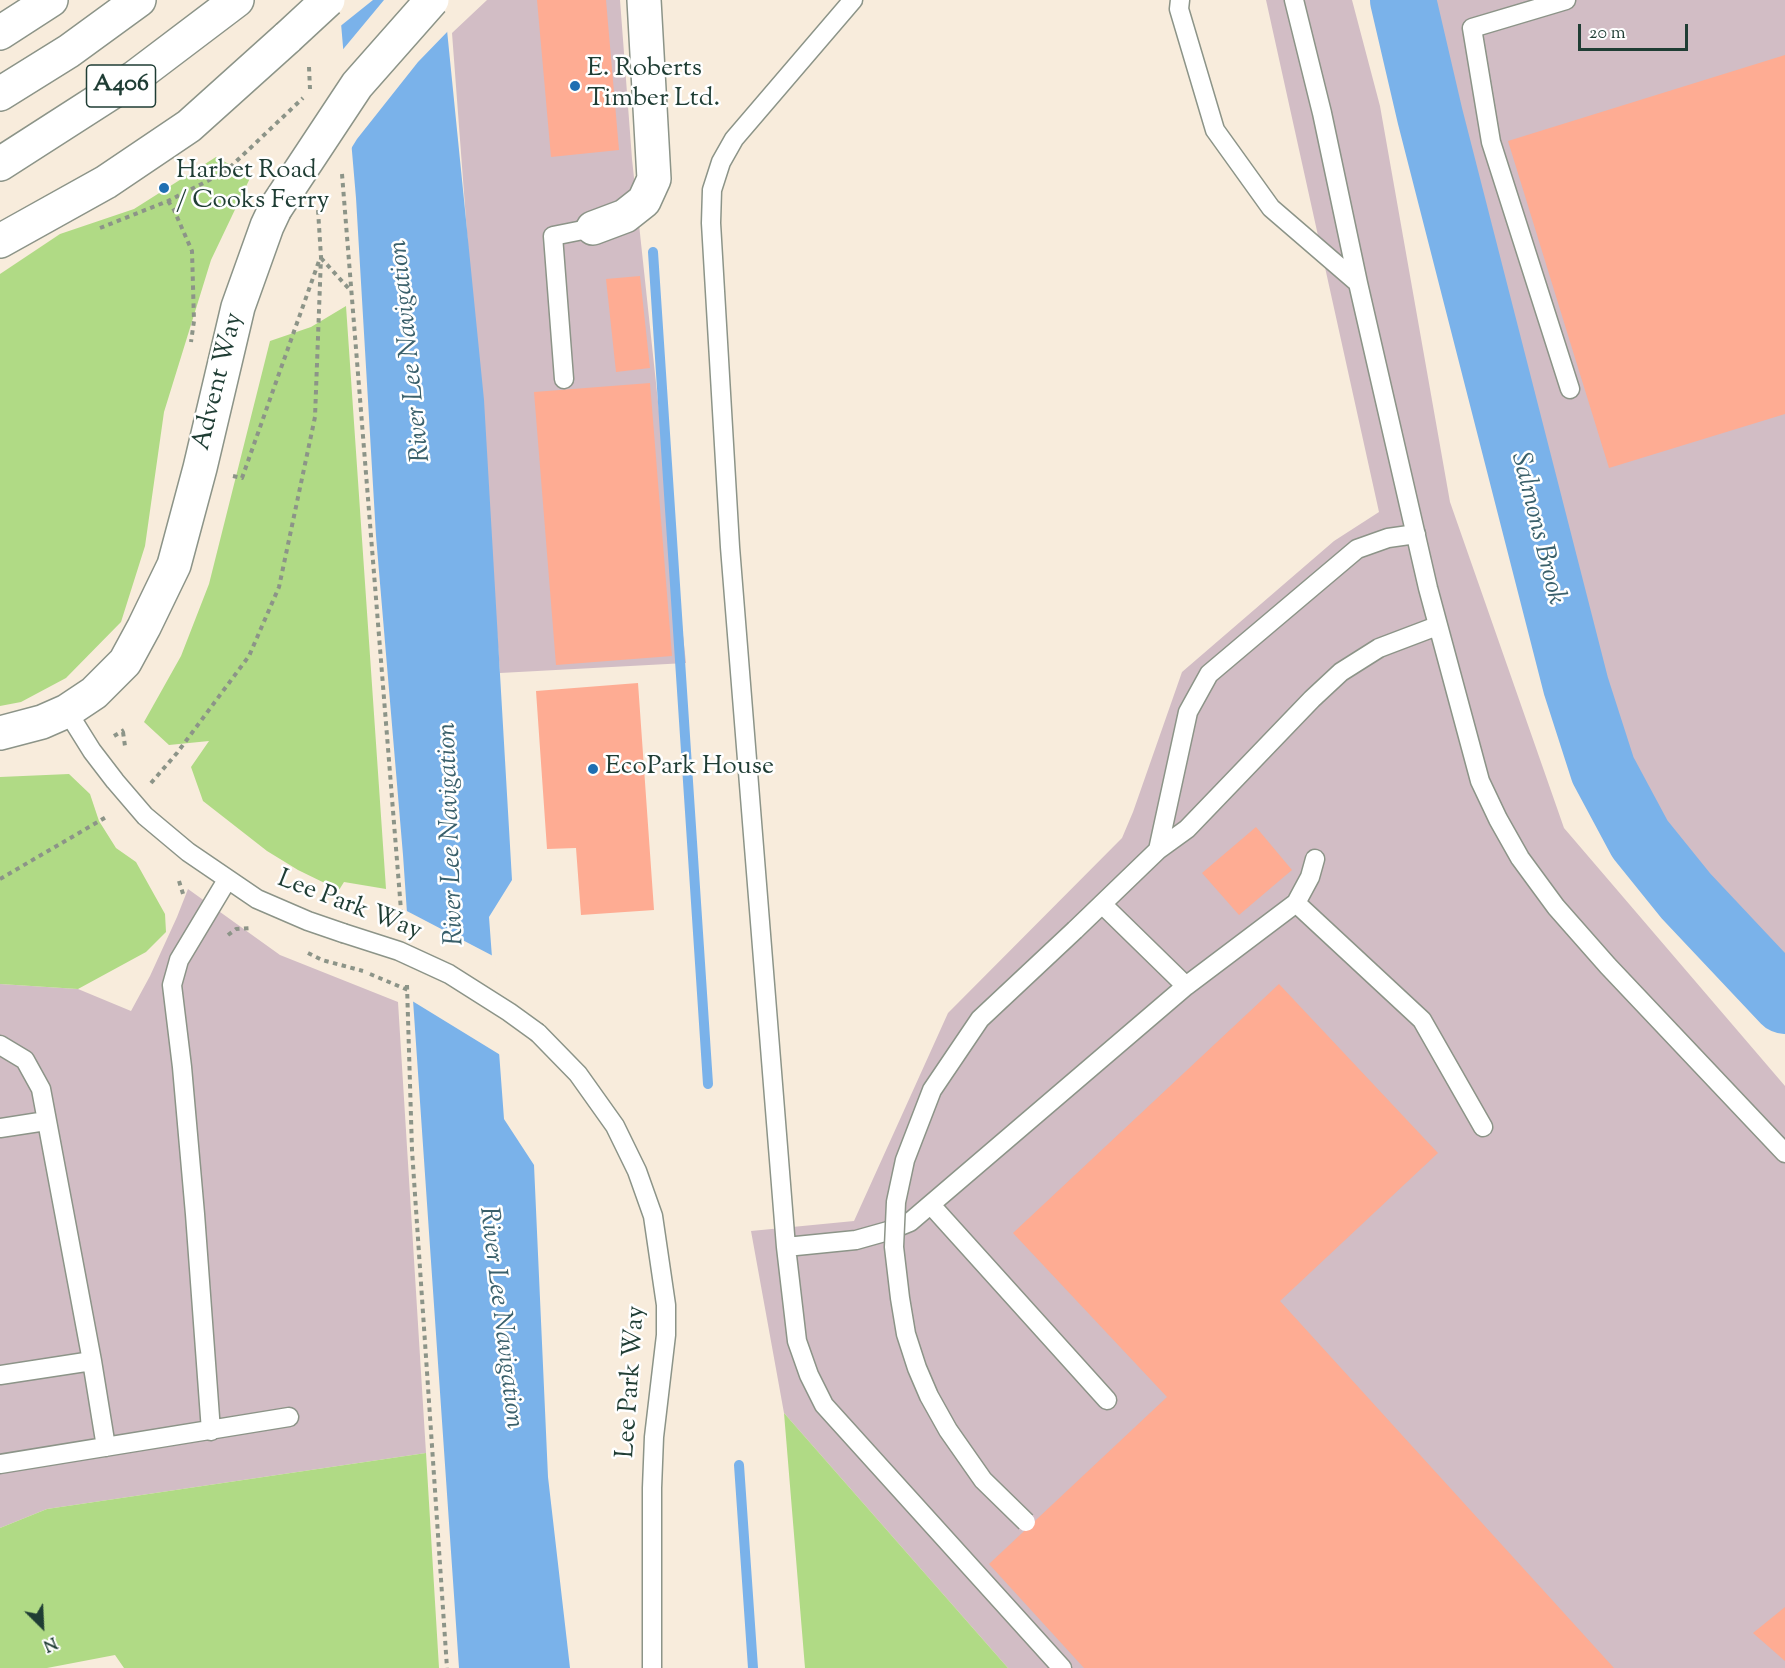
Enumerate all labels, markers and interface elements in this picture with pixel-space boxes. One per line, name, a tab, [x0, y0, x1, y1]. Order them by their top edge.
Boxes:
scale bar	[1581, 12, 1690, 50]
text: 20 m	[1589, 21, 1626, 47]
place label: E. Roberts Timber Ltd.	[587, 55, 720, 116]
road number: A406	[86, 65, 156, 107]
marker: E. Roberts Timber Ltd.	[568, 79, 582, 93]
place label: Harbet Road / Cooks Ferry	[176, 157, 329, 218]
marker: Harbet Road / Cooks Ferry	[157, 181, 171, 195]
water label: River Lee Navigation	[384, 238, 440, 464]
street label: Advent Way	[188, 310, 252, 454]
water label: Salmons Brook	[1501, 450, 1571, 608]
water label: River Lee Navigation	[433, 722, 473, 946]
place label: EcoPark House	[605, 753, 774, 785]
marker: EcoPark House	[586, 762, 600, 776]
street label: Lee Park Way	[272, 865, 426, 949]
water label: River Lee Navigation	[469, 1205, 529, 1431]
street label: Lee Park Way	[612, 1305, 654, 1459]
north arrow	[12, 1596, 72, 1656]
text: N	[39, 1630, 60, 1656]

